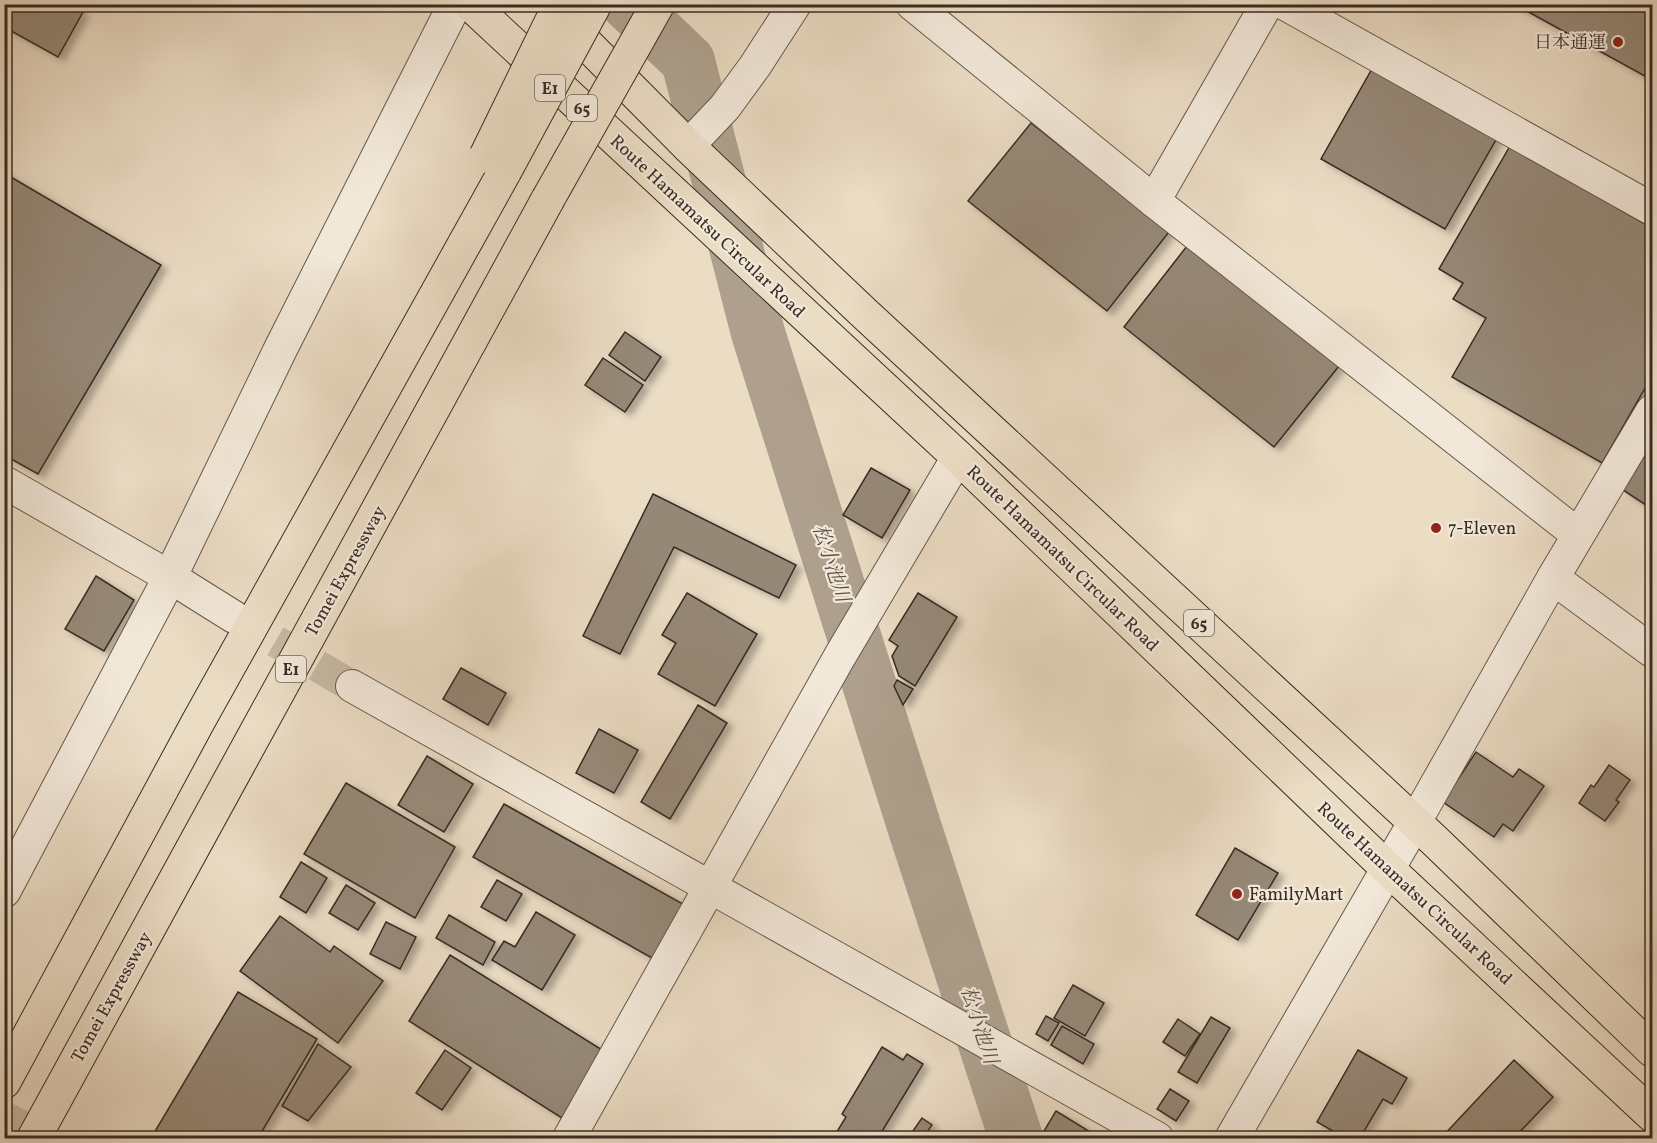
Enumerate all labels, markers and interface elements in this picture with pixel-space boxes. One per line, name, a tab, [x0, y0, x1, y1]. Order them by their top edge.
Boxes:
place label: 日本通運	[1534, 31, 1606, 56]
marker: 日本通運	[1611, 35, 1625, 49]
road number: E1	[535, 75, 565, 101]
road number: 65	[567, 95, 597, 121]
street label: Route Hamamatsu Circular Road	[604, 130, 810, 324]
street label: Route Hamamatsu Circular Road	[960, 460, 1164, 658]
street label: Tomei Expressway	[300, 502, 393, 642]
place label: 7-Eleven	[1448, 517, 1516, 542]
water label: 松小池川	[804, 521, 856, 608]
marker: 7-Eleven	[1429, 521, 1443, 535]
road number: 65	[1184, 610, 1214, 636]
road number: E1	[276, 656, 306, 682]
street label: Route Hamamatsu Circular Road	[1311, 797, 1517, 991]
place label: FamilyMart	[1249, 883, 1343, 908]
marker: FamilyMart	[1230, 887, 1244, 901]
street label: Tomei Expressway	[66, 928, 159, 1068]
water label: 松小池川	[952, 983, 1004, 1070]

